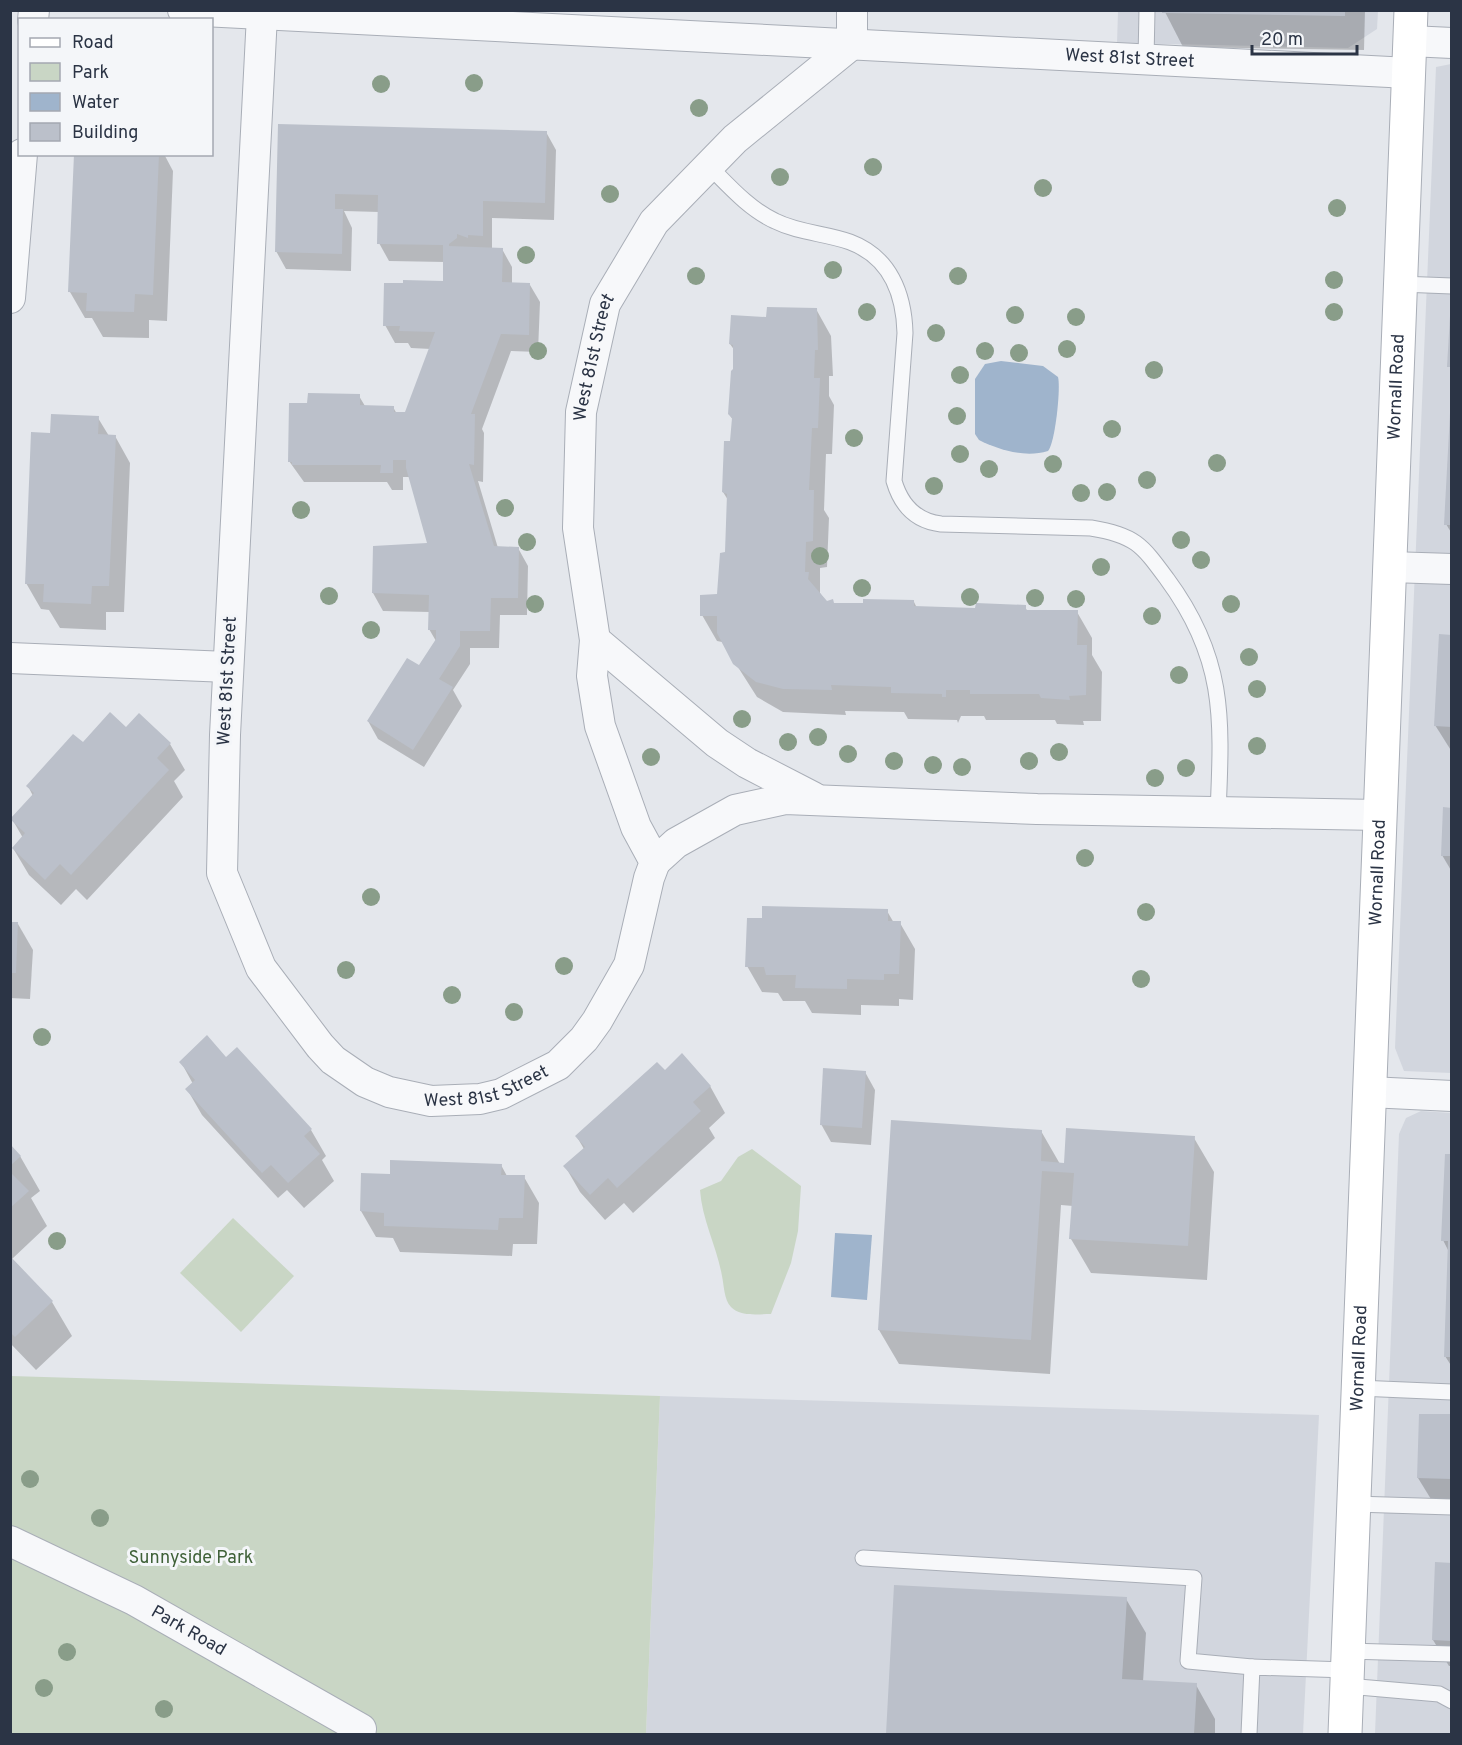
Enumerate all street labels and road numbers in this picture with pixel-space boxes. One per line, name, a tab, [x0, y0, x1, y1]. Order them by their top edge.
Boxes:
street label: West 81st Street	[1064, 44, 1195, 73]
street label: West 81st Street	[569, 289, 620, 421]
street label: Wornall Road	[1383, 333, 1410, 441]
street label: West 81st Street	[213, 616, 243, 746]
street label: Wornall Road	[1364, 819, 1392, 926]
street label: West 81st Street	[423, 1060, 552, 1113]
street label: Wornall Road	[1346, 1305, 1373, 1412]
street label: Park Road	[147, 1600, 230, 1661]

